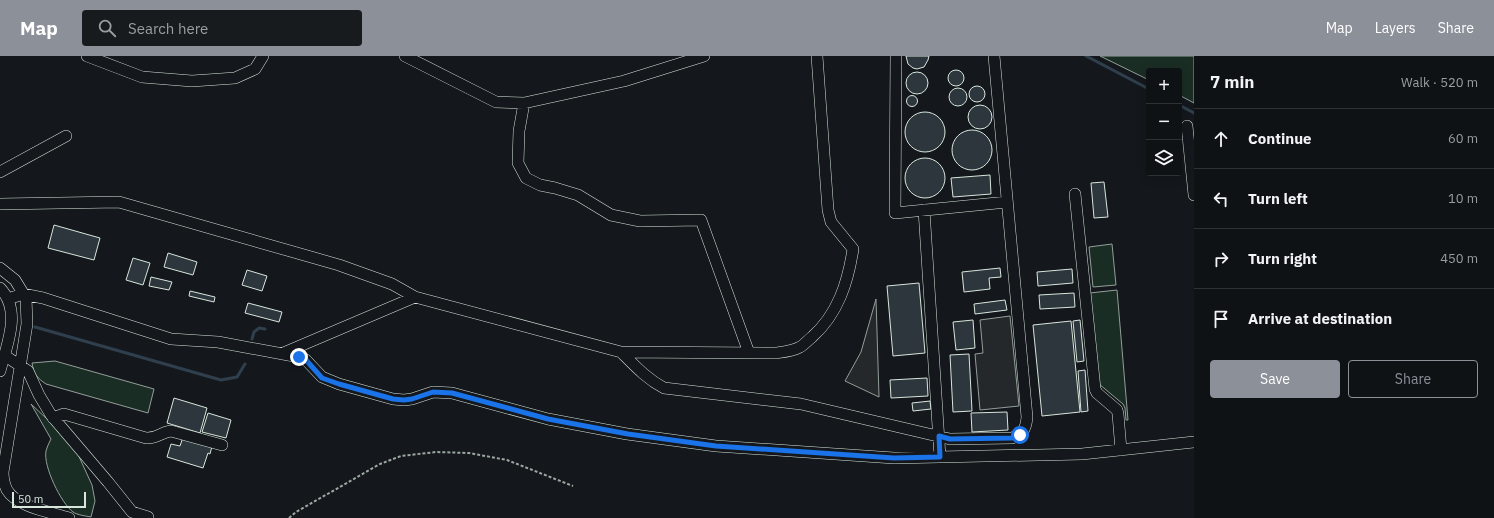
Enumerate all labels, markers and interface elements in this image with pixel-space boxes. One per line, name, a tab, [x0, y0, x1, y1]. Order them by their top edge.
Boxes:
search box	[82, 10, 362, 46]
text: Map	[20, 16, 58, 40]
icon: search	[96, 17, 118, 39]
text: Search here	[128, 19, 208, 38]
text: Map	[1326, 19, 1353, 37]
text: Layers	[1375, 19, 1416, 37]
text: Share	[1438, 19, 1474, 37]
map controls	[1146, 68, 1182, 176]
button: +	[1146, 68, 1182, 104]
text: 7 min	[1210, 71, 1254, 93]
text: Walk · 520 m	[1401, 74, 1478, 91]
button: −	[1146, 104, 1182, 140]
icon: ahead	[1210, 128, 1232, 150]
text: Continue	[1248, 129, 1312, 148]
text: 60 m	[1448, 130, 1478, 147]
button: layers	[1146, 140, 1182, 176]
icon: left	[1210, 188, 1232, 210]
text: Turn left	[1248, 189, 1308, 208]
text: 10 m	[1448, 190, 1478, 207]
icon: right	[1210, 248, 1232, 270]
text: Turn right	[1248, 249, 1317, 268]
text: 450 m	[1440, 250, 1478, 267]
icon: arrive	[1210, 308, 1232, 330]
text: Arrive at destination	[1248, 309, 1392, 328]
route end	[290, 348, 308, 366]
button: Save	[1210, 360, 1340, 398]
button: Share	[1348, 360, 1478, 398]
route start	[1011, 426, 1029, 444]
scale bar	[12, 490, 86, 509]
text: 50 m	[18, 492, 43, 506]

